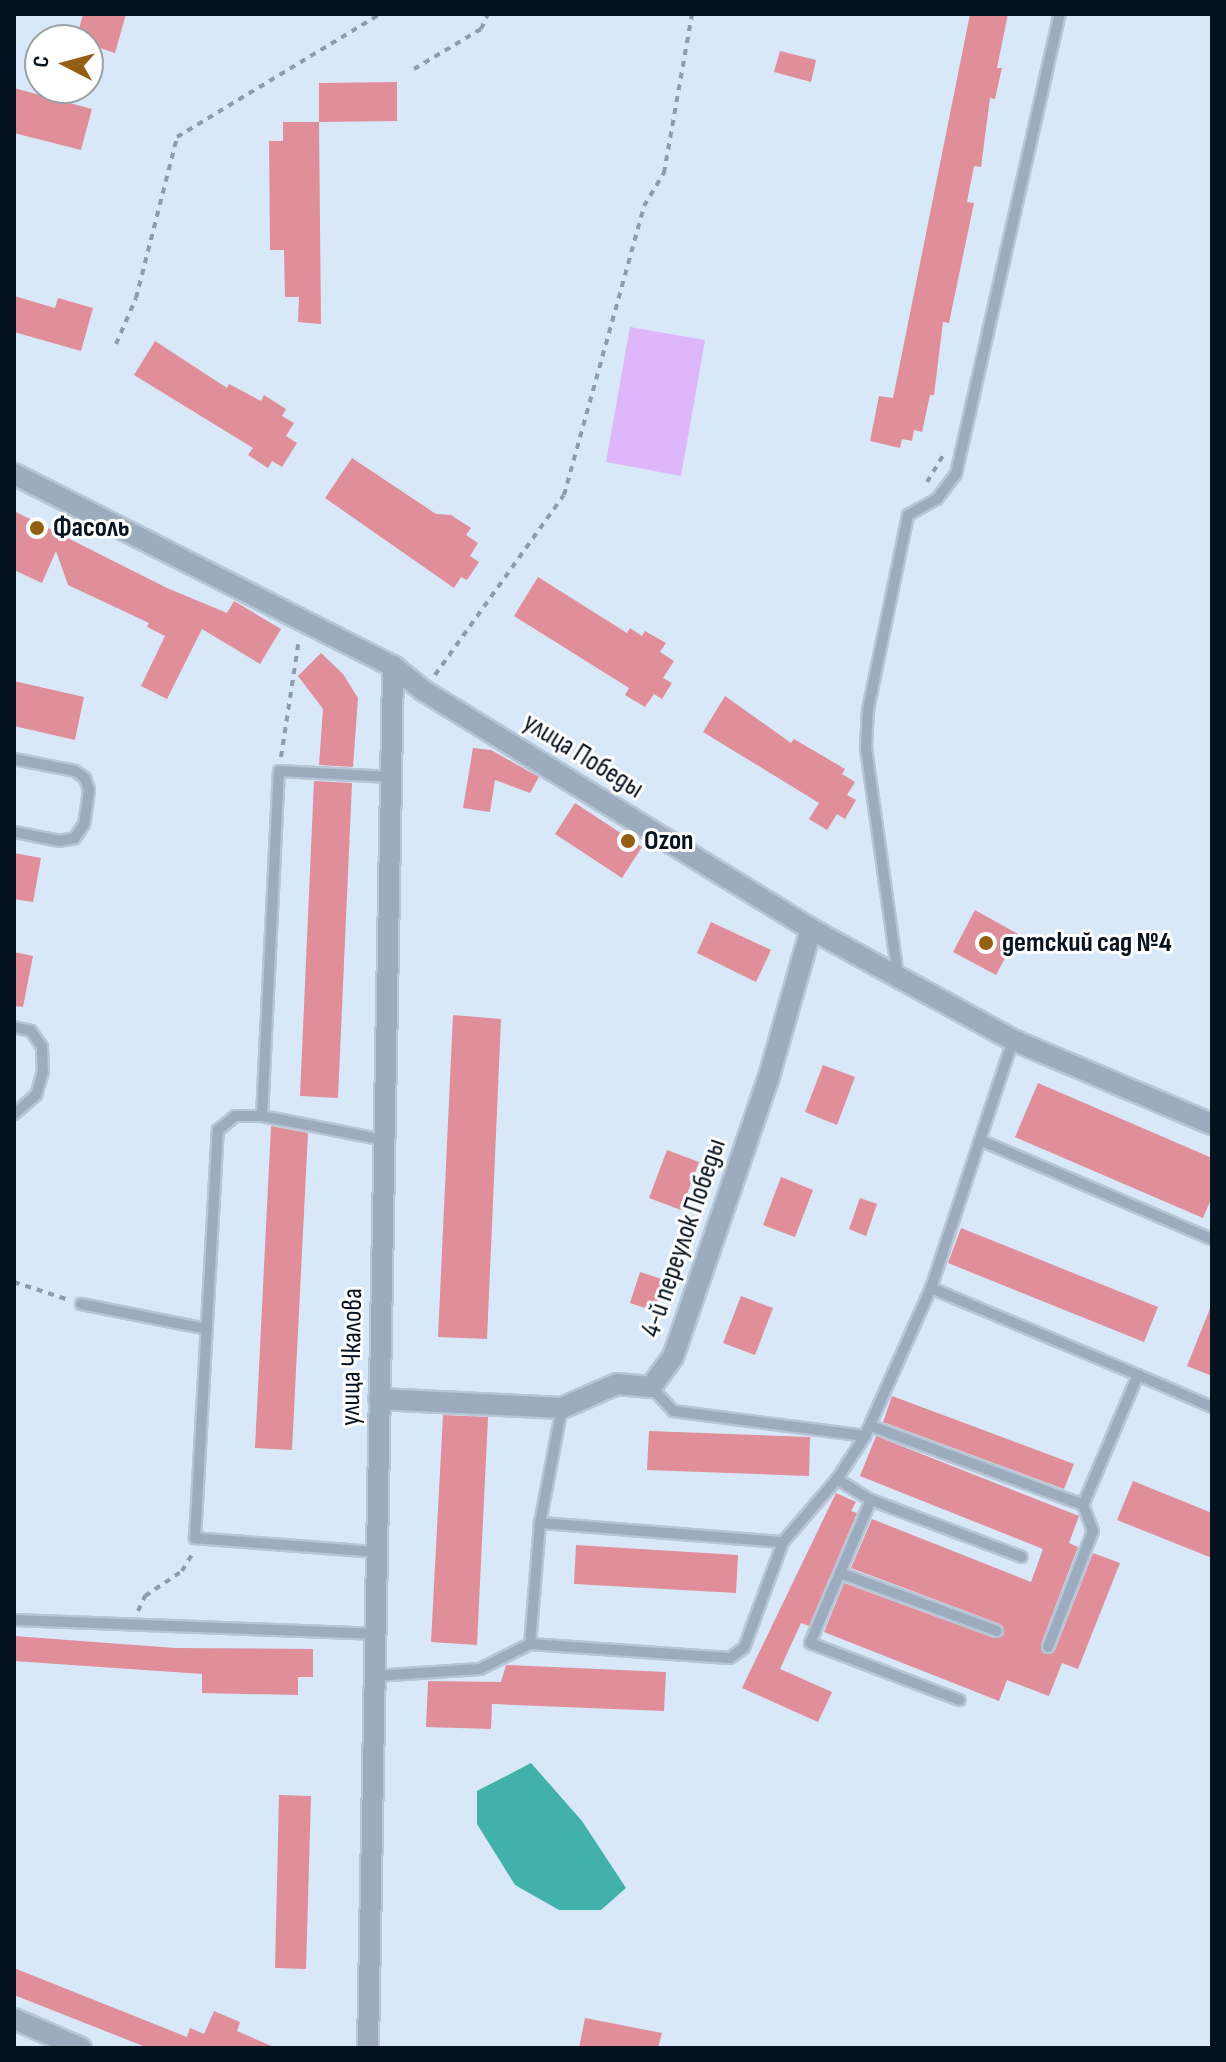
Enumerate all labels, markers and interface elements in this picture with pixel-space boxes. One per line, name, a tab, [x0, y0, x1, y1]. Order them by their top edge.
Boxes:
north arrow	[24, 24, 104, 104]
text: С	[28, 55, 56, 69]
place label: Фасоль	[53, 511, 130, 545]
marker: Фасоль	[28, 519, 46, 537]
street label: улица Победы	[517, 706, 649, 806]
place label: Ozon	[644, 824, 694, 858]
marker: Ozon	[619, 832, 637, 850]
place label: детский сад №4	[1002, 926, 1172, 960]
marker: детский сад №4	[977, 934, 995, 952]
street label: 4-й переулок Победы	[634, 1134, 734, 1342]
street label: улица Чкалова	[334, 1288, 370, 1426]

